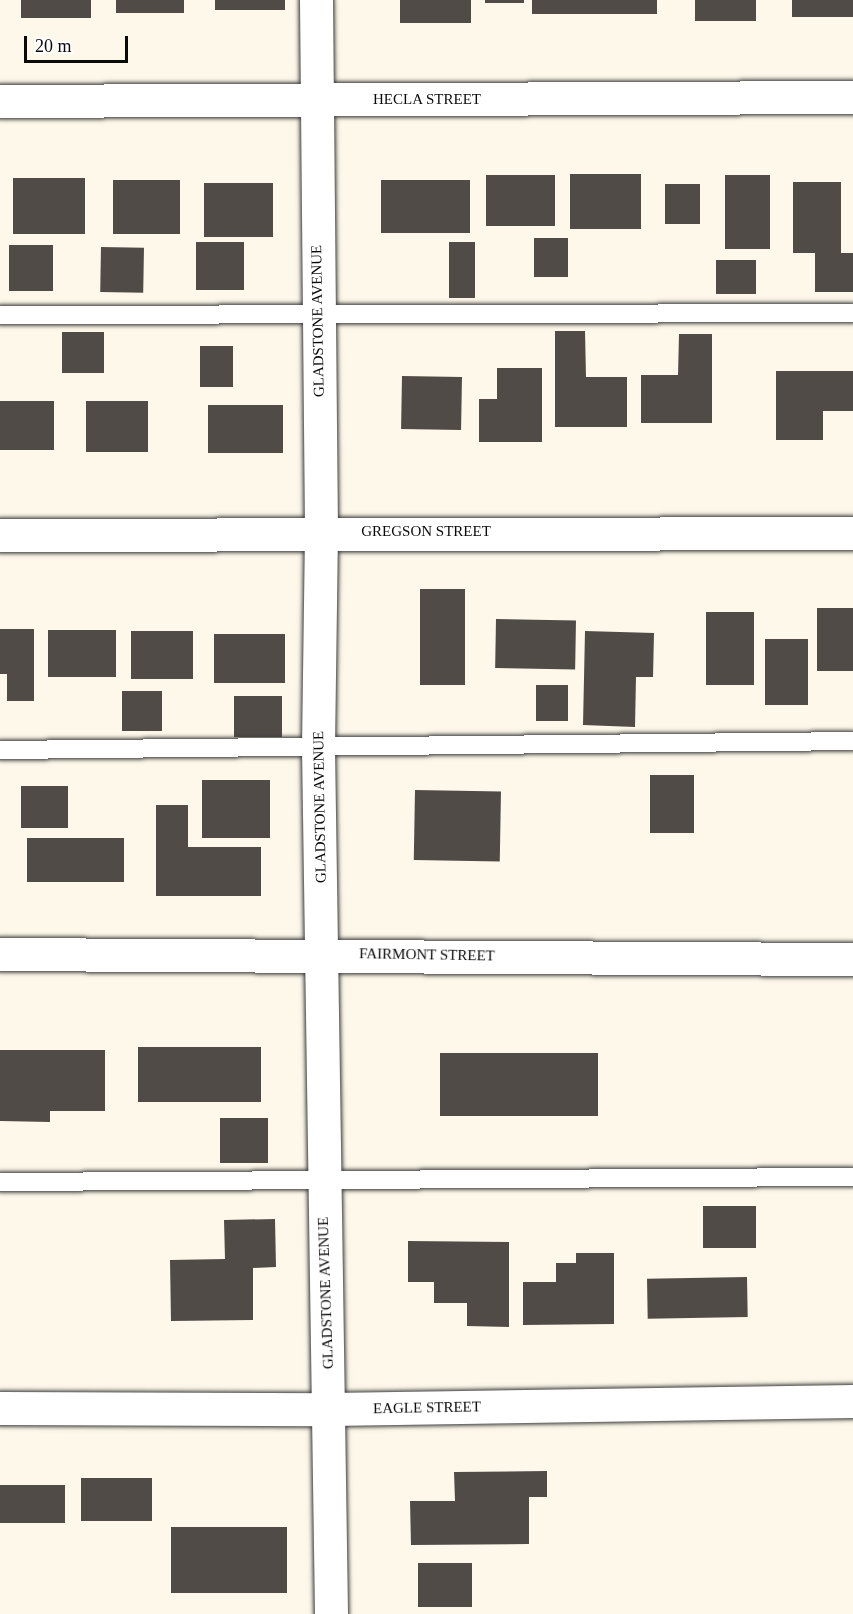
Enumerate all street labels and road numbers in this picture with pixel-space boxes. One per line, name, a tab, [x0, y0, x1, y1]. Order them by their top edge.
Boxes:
street label: HECLA STREET	[373, 91, 481, 109]
street label: GLADSTONE AVENUE	[308, 244, 328, 398]
street label: GREGSON STREET	[361, 523, 491, 541]
street label: GLADSTONE AVENUE	[310, 730, 330, 884]
street label: FAIRMONT STREET	[359, 945, 495, 965]
street label: GLADSTONE AVENUE	[314, 1216, 338, 1370]
street label: EAGLE STREET	[373, 1398, 481, 1418]

